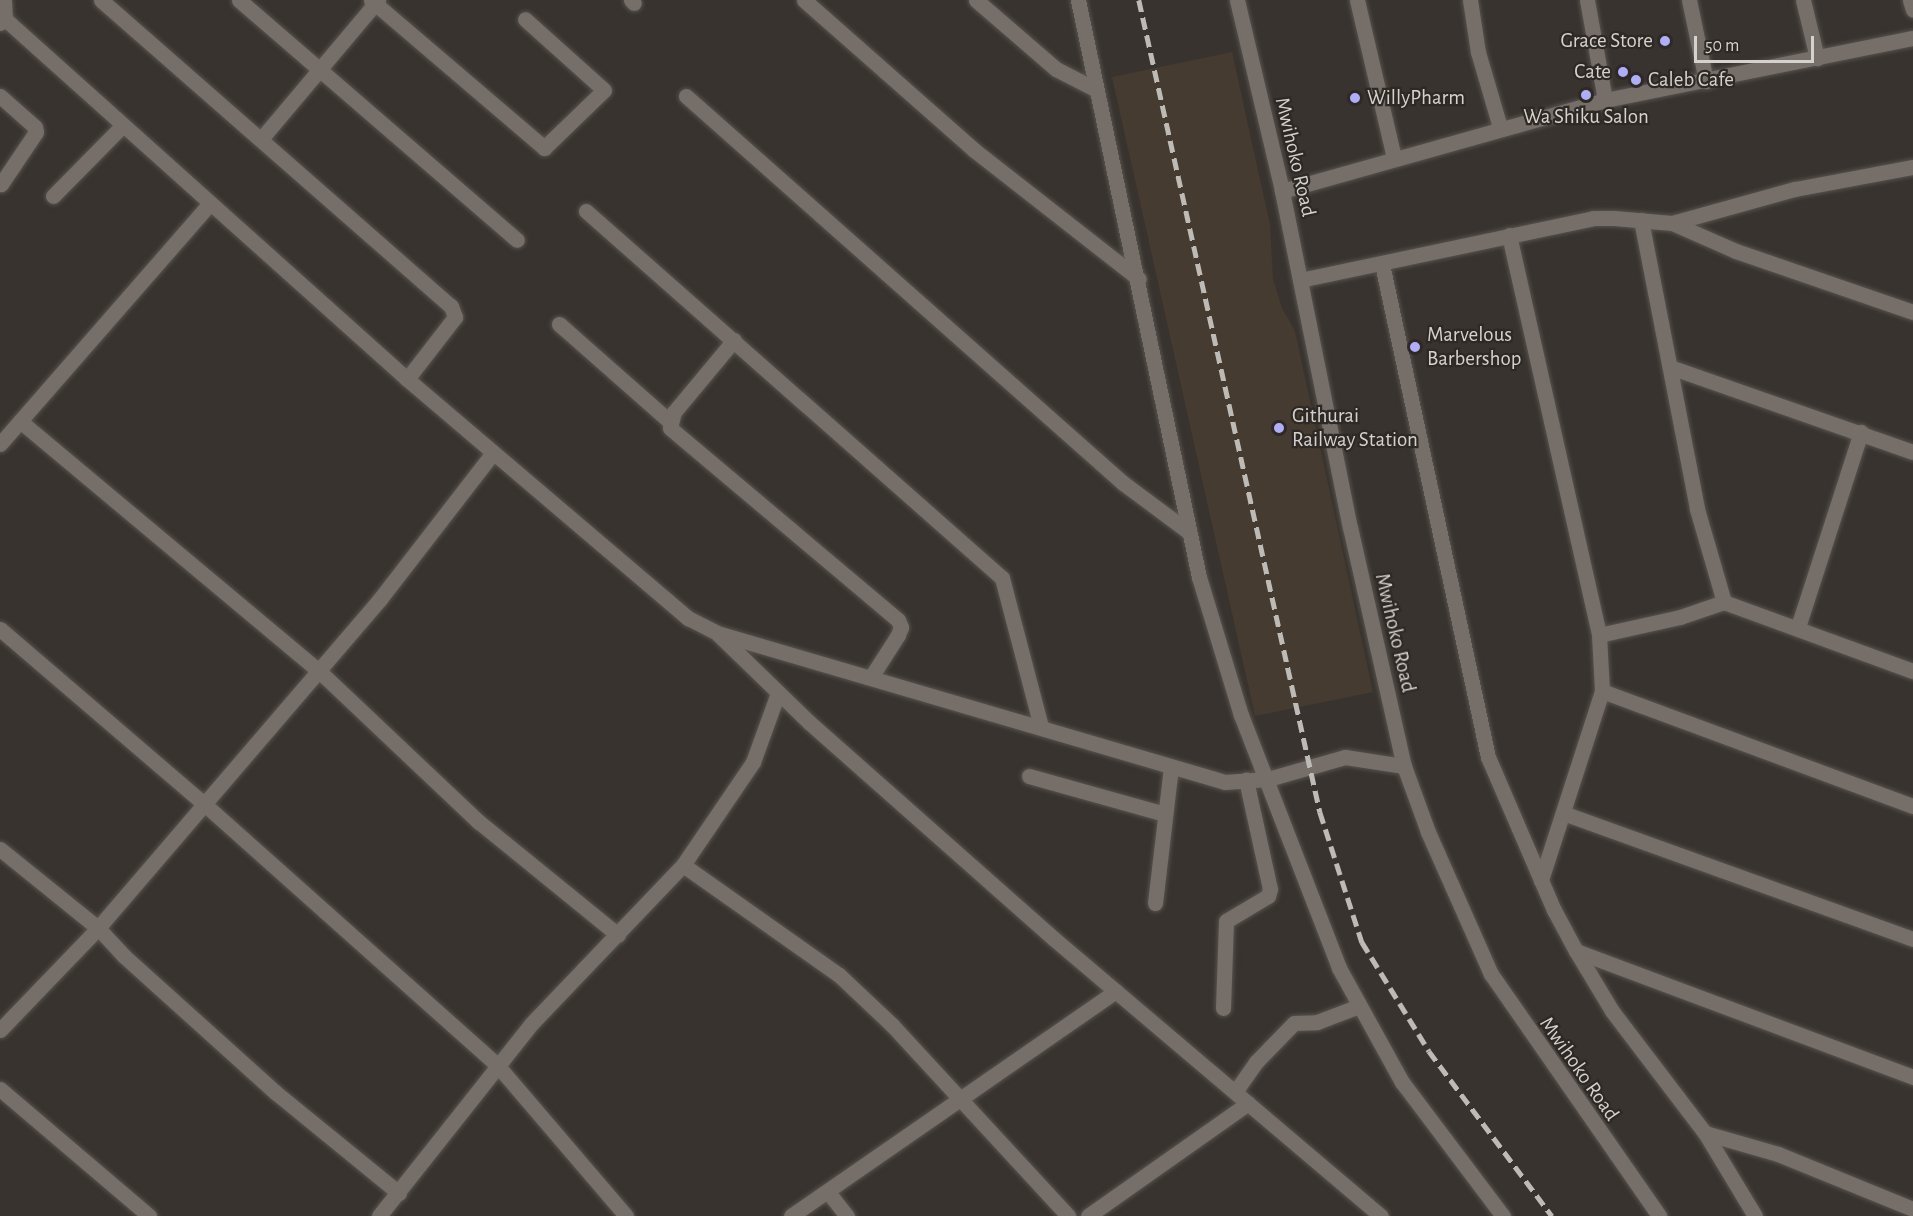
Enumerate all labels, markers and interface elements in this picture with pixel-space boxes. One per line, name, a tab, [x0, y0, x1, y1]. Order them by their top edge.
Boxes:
scale bar	[1697, 24, 1817, 62]
place label: Grace Store	[1560, 28, 1653, 54]
marker: Grace Store	[1658, 34, 1672, 48]
text: 50 m	[1705, 37, 1739, 55]
place label: Cate	[1574, 59, 1611, 85]
marker: Cate	[1616, 65, 1630, 79]
place label: Caleb Cafe	[1648, 67, 1734, 93]
marker: Caleb Cafe	[1629, 73, 1643, 87]
place label: WillyPharm	[1367, 85, 1465, 111]
marker: Wa Shiku Salon	[1579, 88, 1593, 102]
marker: WillyPharm	[1348, 91, 1362, 105]
street label: Mwihoko Road	[1269, 95, 1321, 219]
place label: Wa Shiku Salon	[1523, 104, 1649, 130]
place label: Marvelous Barbershop	[1427, 322, 1522, 372]
marker: Marvelous Barbershop	[1408, 340, 1422, 354]
place label: Githurai Railway Station	[1292, 403, 1418, 453]
marker: Githurai Railway Station	[1270, 419, 1288, 437]
street label: Mwihoko Road	[1369, 571, 1421, 695]
street label: Mwihoko Road	[1534, 1012, 1624, 1126]

